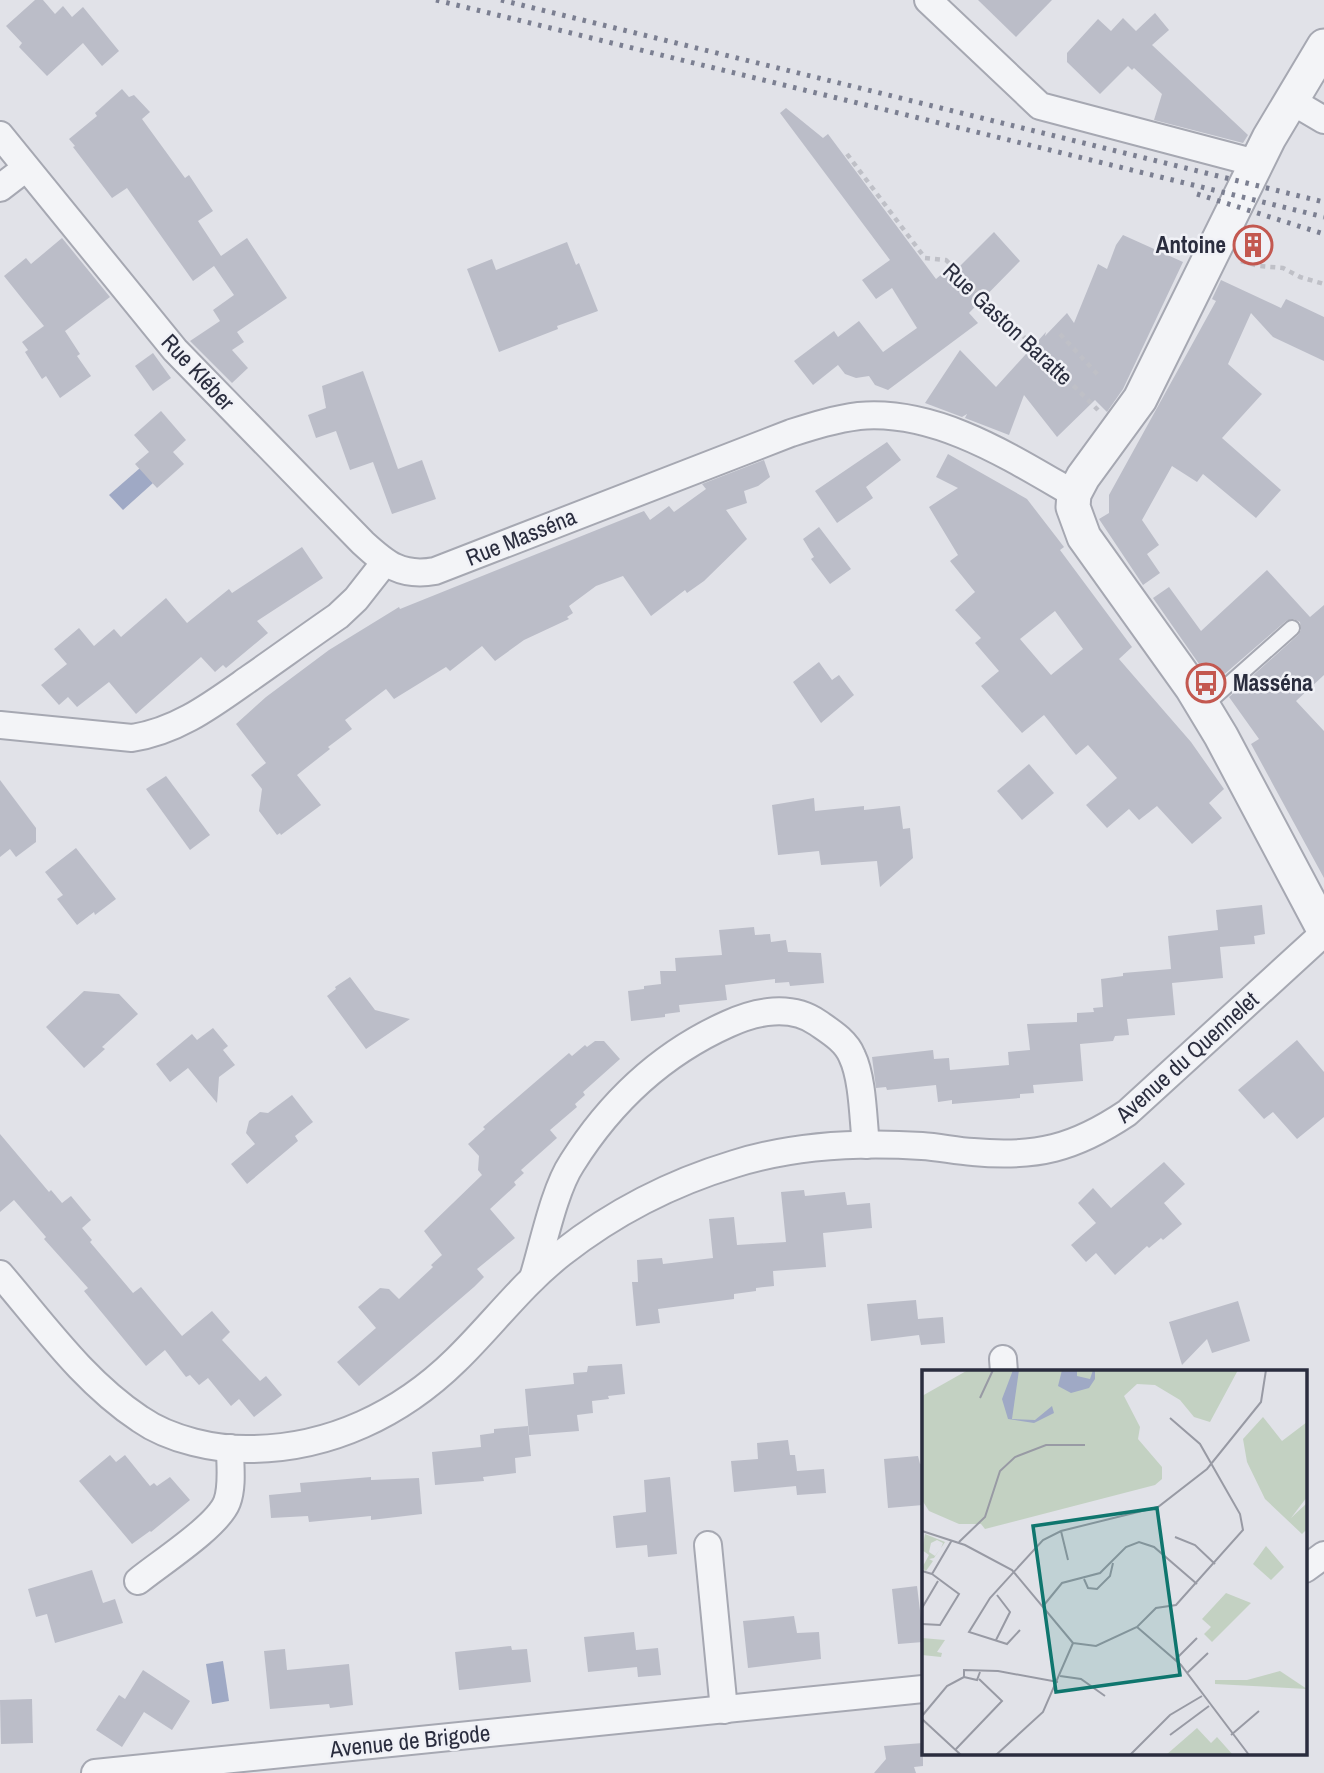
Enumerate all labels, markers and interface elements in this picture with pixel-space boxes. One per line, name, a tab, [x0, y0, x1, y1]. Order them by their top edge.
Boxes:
building icon: Antoine	[1232, 224, 1274, 266]
place label: Antoine	[1156, 229, 1226, 260]
street label: Rue Gaston Baratte	[937, 255, 1080, 392]
street label: Rue Kléber	[155, 327, 242, 417]
street label: Rue Masséna	[461, 500, 581, 573]
bus stop icon: Masséna	[1185, 662, 1227, 704]
place label: Masséna	[1233, 667, 1313, 698]
street label: Avenue du Quennelet	[1108, 984, 1265, 1130]
inset map	[922, 1370, 1306, 1756]
street label: Avenue de Brigode	[327, 1717, 492, 1764]

